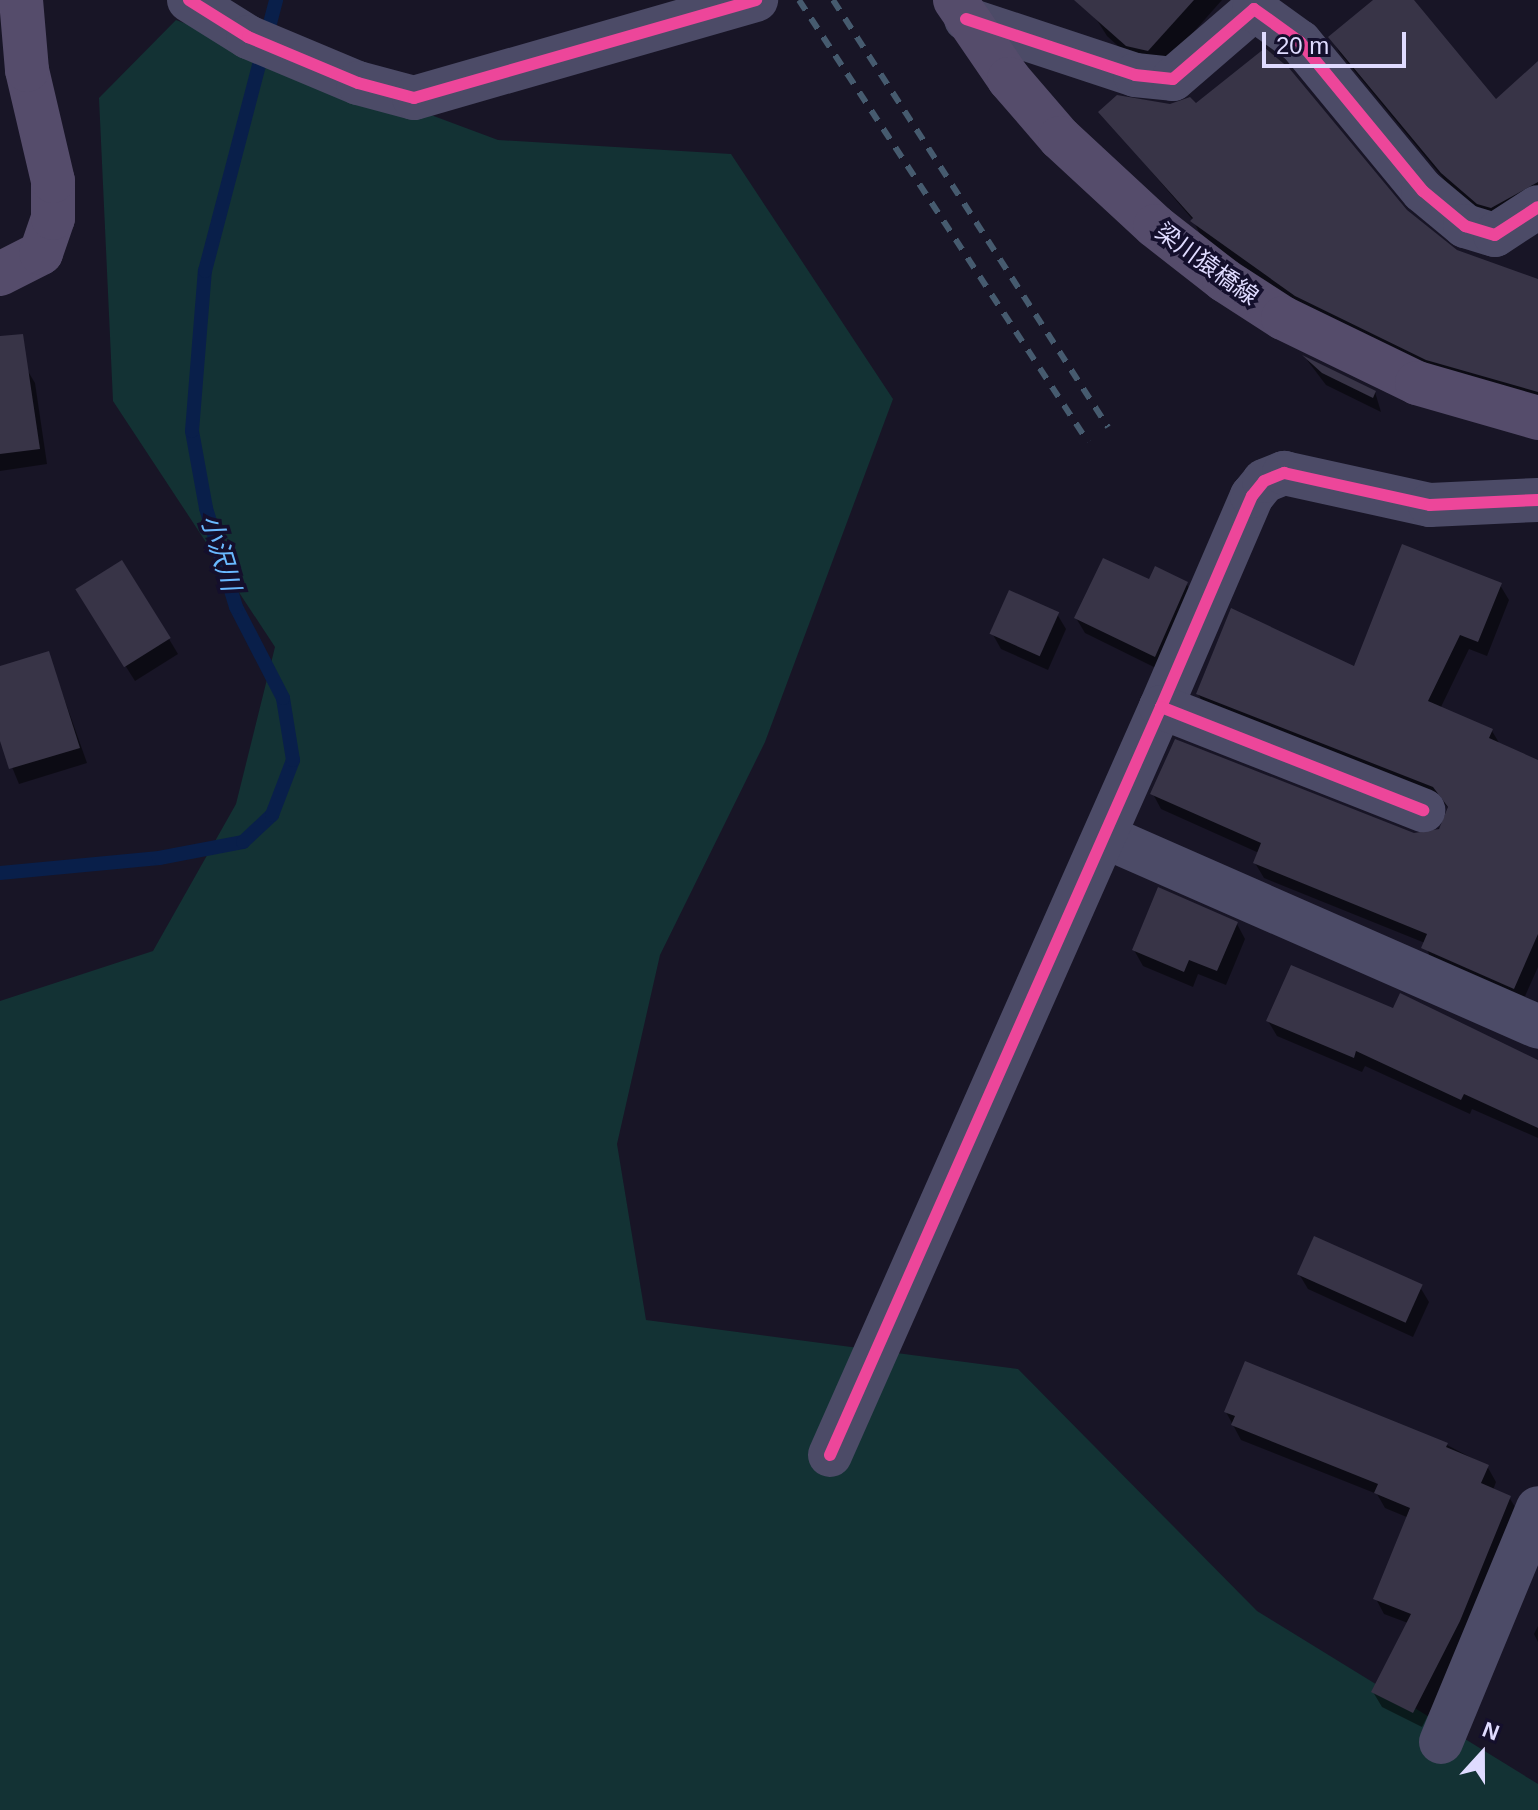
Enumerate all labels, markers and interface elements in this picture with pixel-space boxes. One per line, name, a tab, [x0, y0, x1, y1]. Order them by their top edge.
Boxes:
scale bar	[1266, 16, 1410, 66]
text: 20 m	[1276, 32, 1329, 59]
street label: 梁川猿橋線	[1150, 217, 1264, 311]
water label: 小沢川	[194, 511, 246, 595]
north arrow	[1442, 1714, 1522, 1794]
text: N	[1479, 1717, 1503, 1746]

